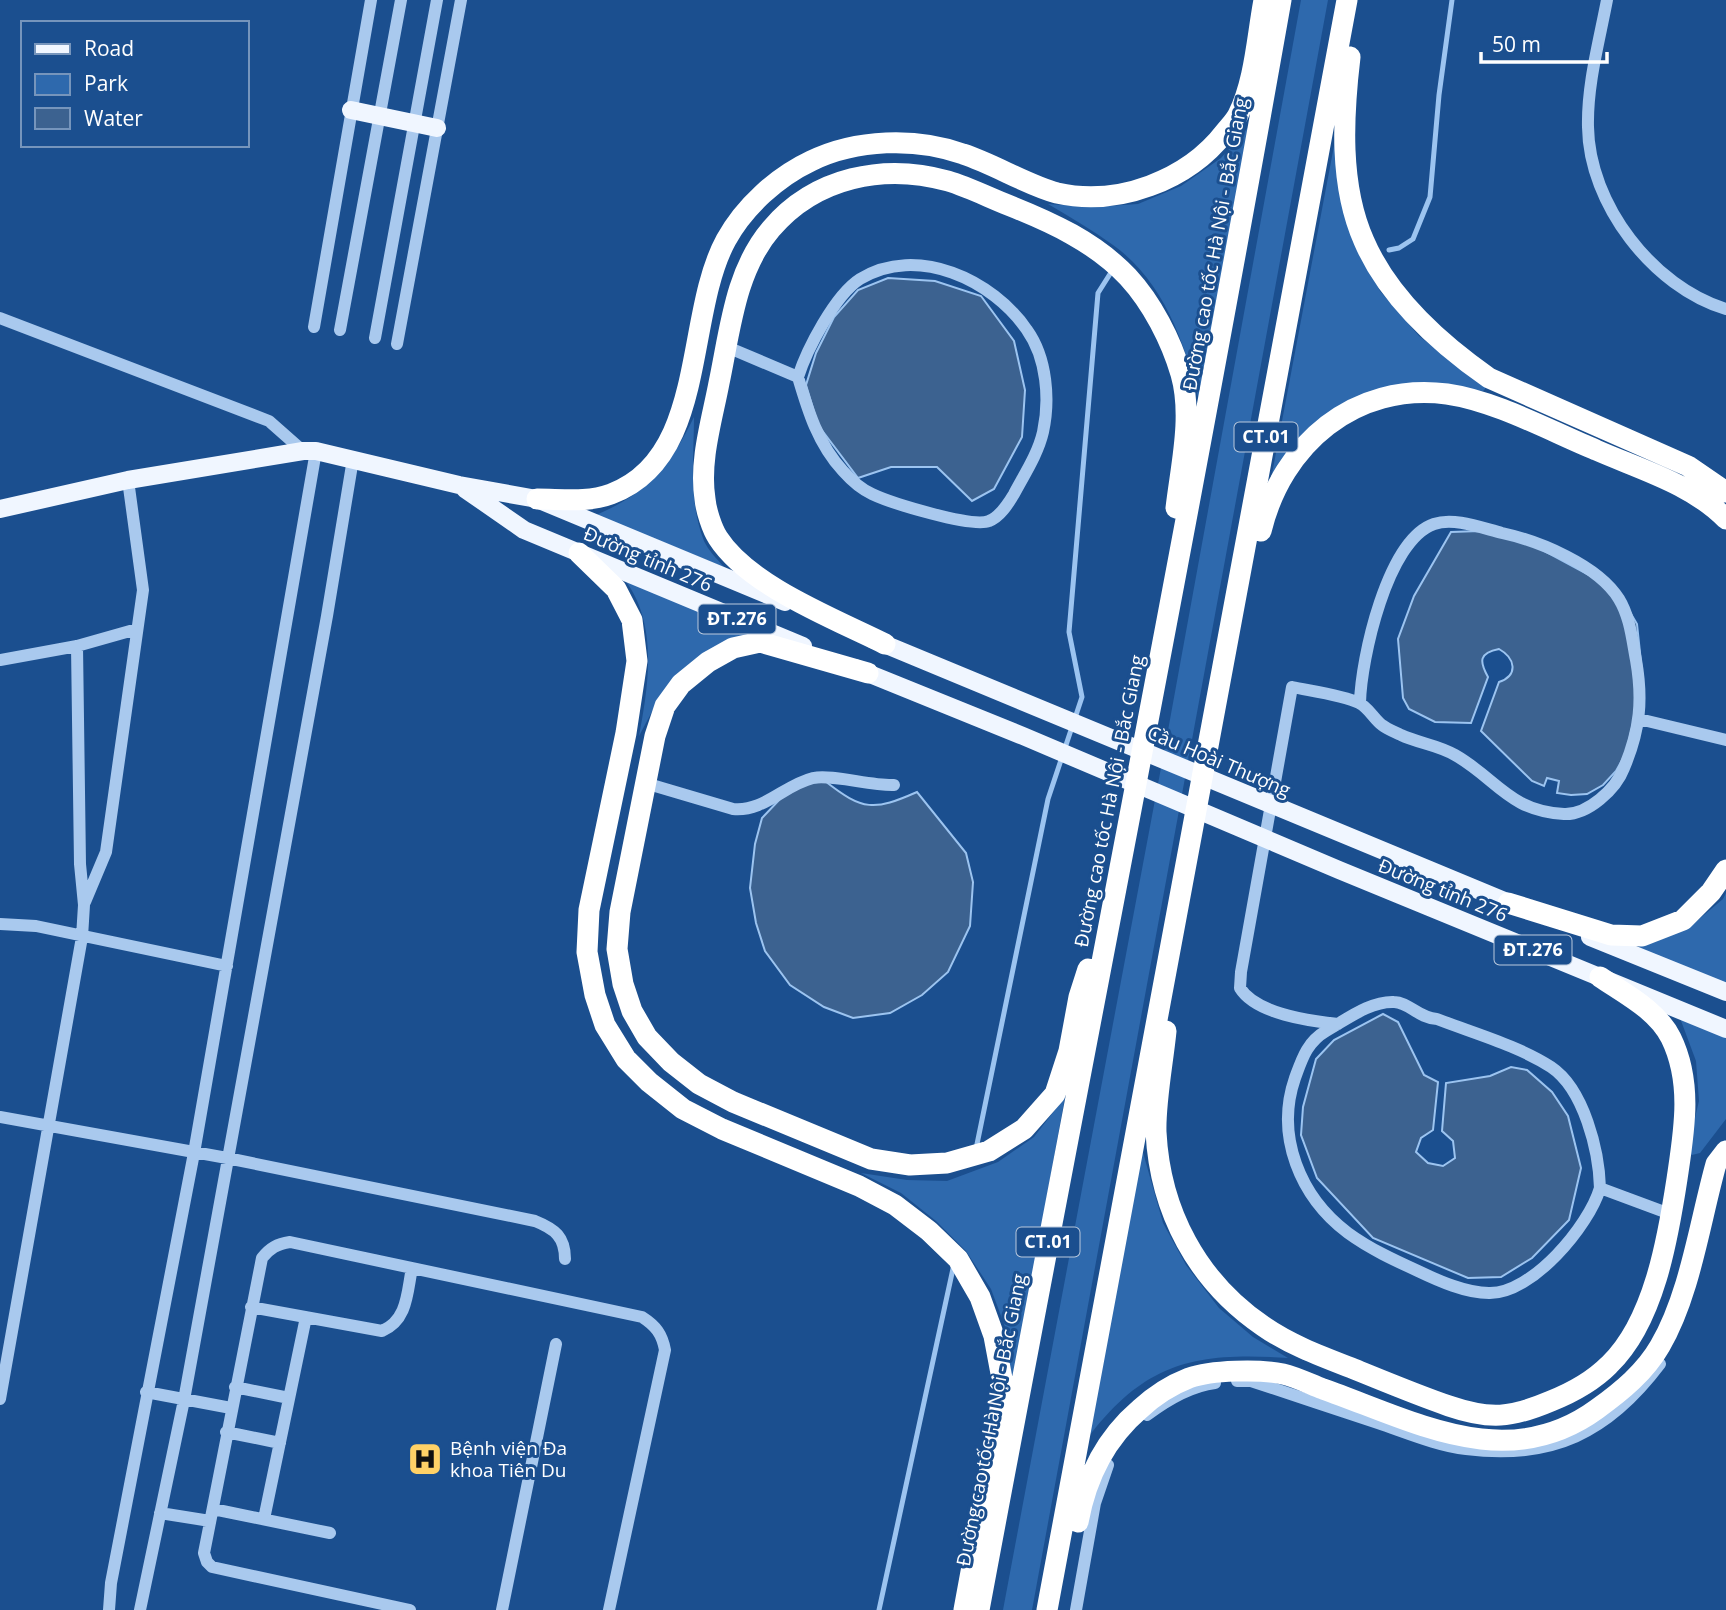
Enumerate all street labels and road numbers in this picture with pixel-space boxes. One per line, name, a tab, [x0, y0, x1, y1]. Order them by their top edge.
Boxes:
street label: Đường cao tốc Hà Nội - Bắc Giang	[1176, 95, 1254, 393]
road number: CT.01	[1234, 422, 1298, 452]
street label: Đường tỉnh 276	[580, 520, 716, 598]
road number: ĐT.276	[698, 604, 776, 634]
street label: Đường cao tốc Hà Nội - Bắc Giang	[1068, 653, 1150, 949]
street label: Cầu Hoài Thượng	[1143, 719, 1295, 803]
street label: Đường tỉnh 276	[1374, 852, 1512, 928]
road number: ĐT.276	[1494, 936, 1572, 965]
road number: CT.01	[1016, 1227, 1080, 1256]
street label: Đường cao tốc Hà Nội - Bắc Giang	[950, 1272, 1032, 1568]

